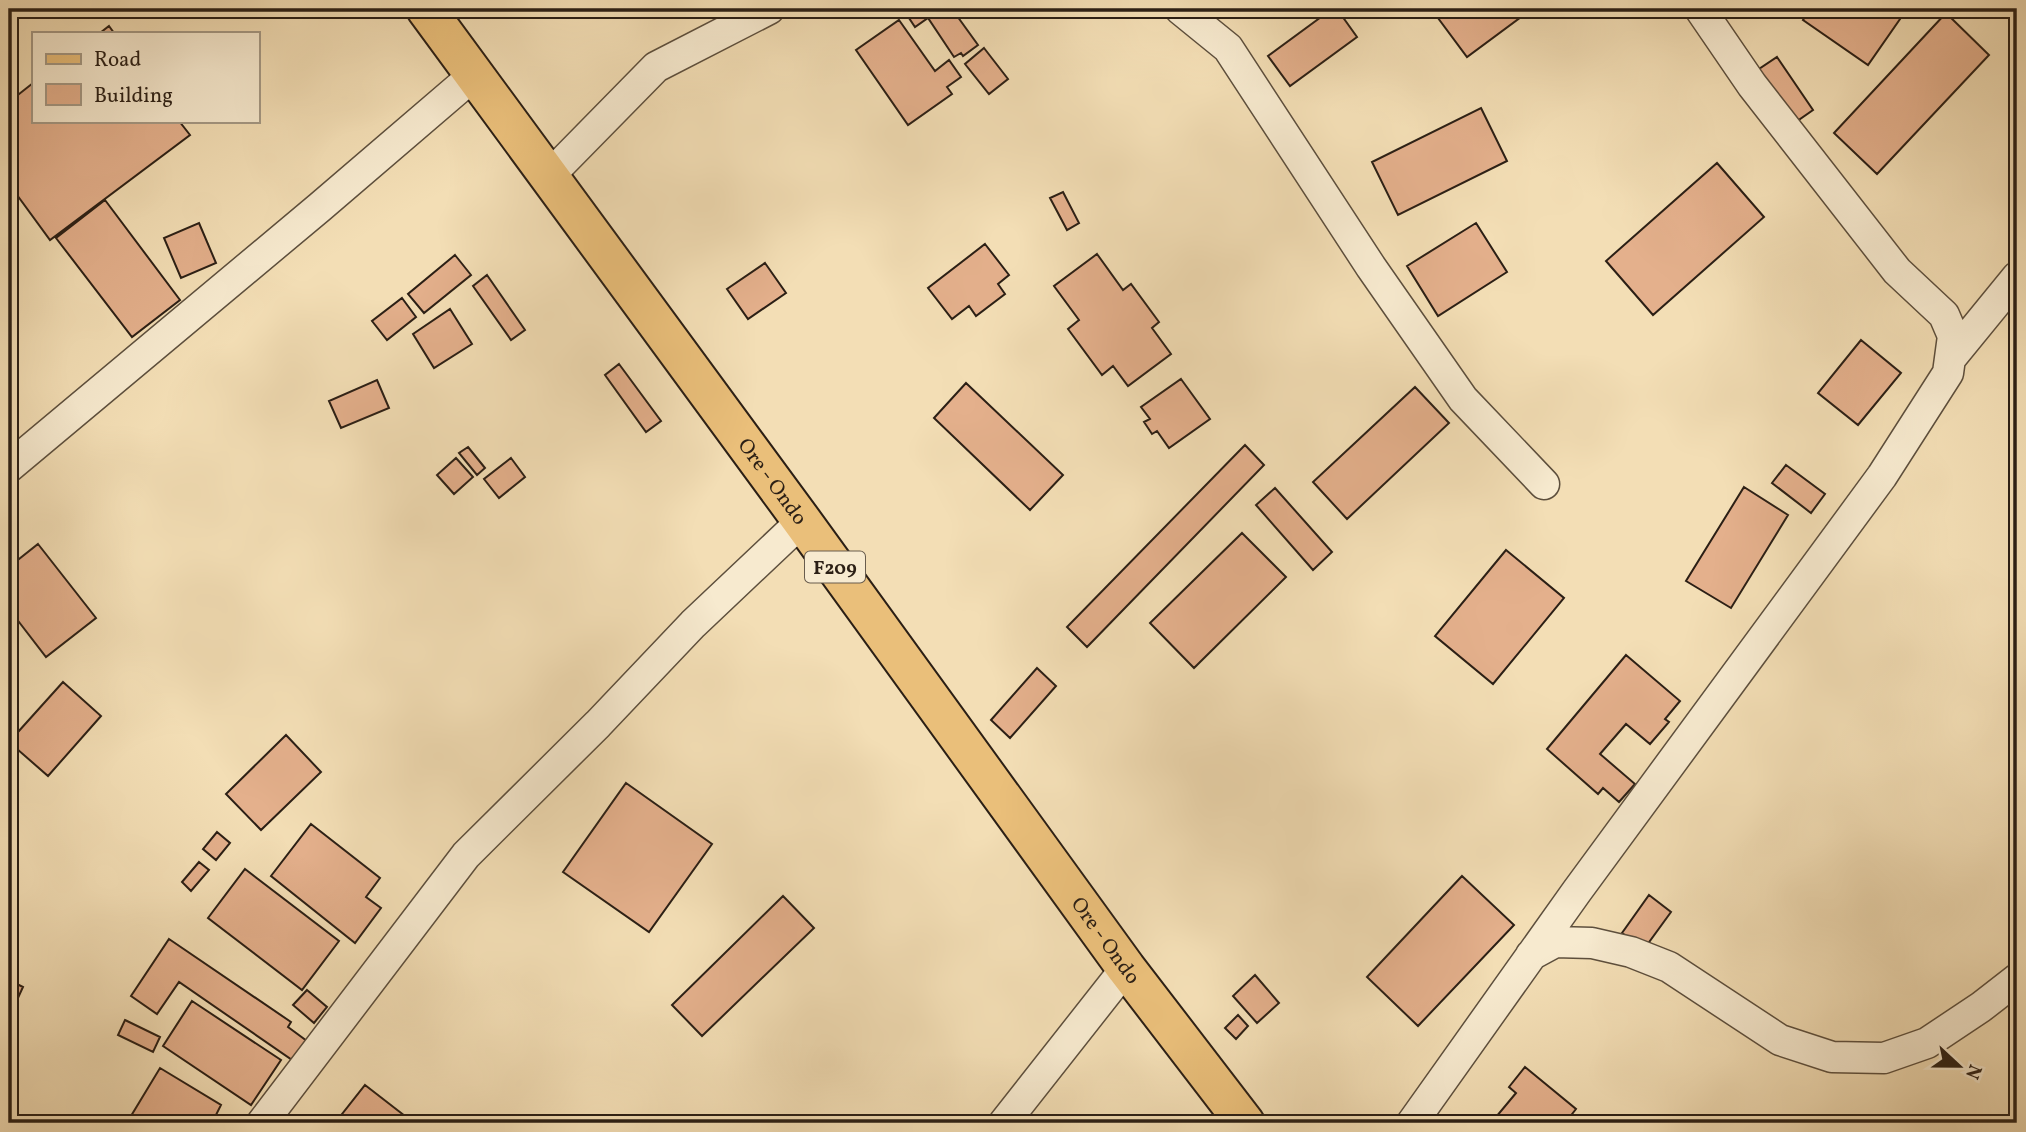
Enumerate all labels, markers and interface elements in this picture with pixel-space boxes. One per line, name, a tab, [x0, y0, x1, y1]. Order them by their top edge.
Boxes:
legend	[32, 32, 259, 122]
text: Road	[94, 46, 141, 75]
text: Building	[94, 82, 173, 111]
street label: Ore - Ondo	[730, 433, 813, 532]
road number: F209	[805, 552, 865, 582]
street label: Ore - Ondo	[1063, 892, 1146, 991]
north arrow	[1924, 1030, 1994, 1100]
text: N	[1958, 1060, 1988, 1083]

